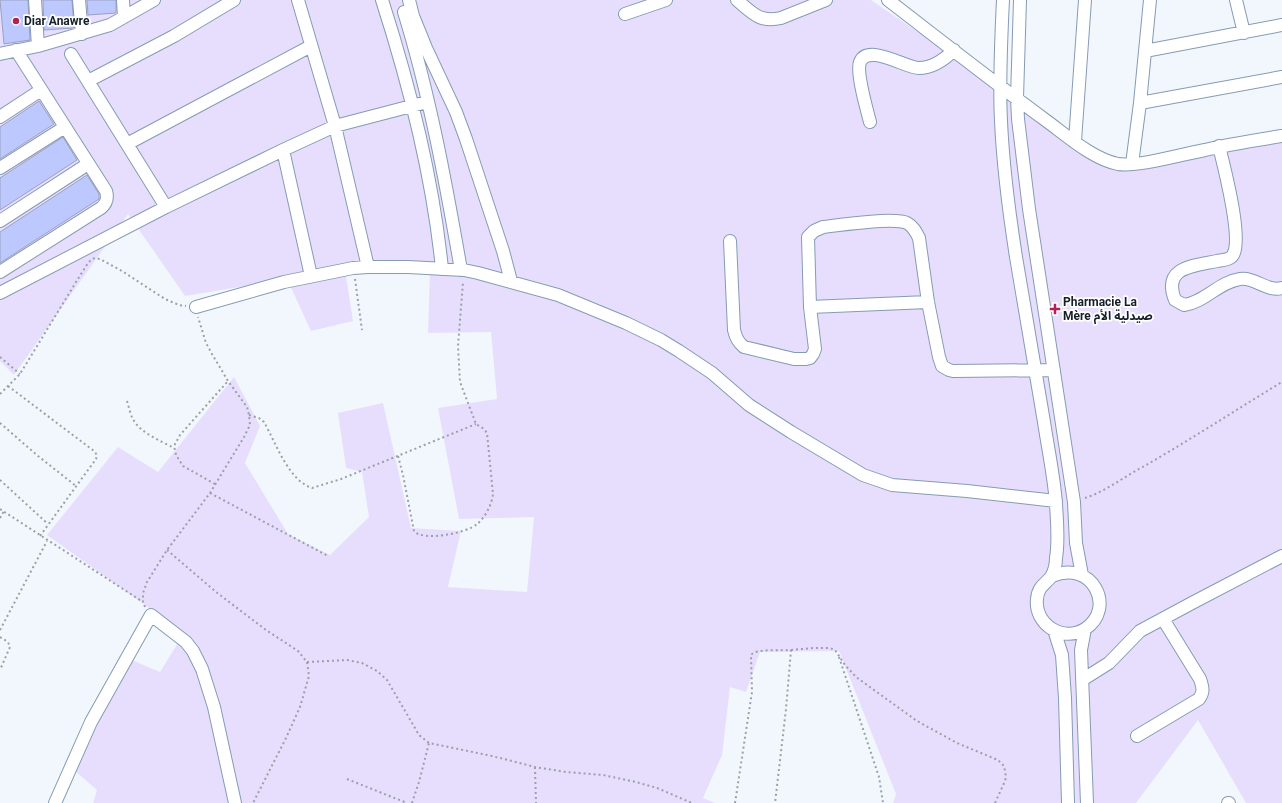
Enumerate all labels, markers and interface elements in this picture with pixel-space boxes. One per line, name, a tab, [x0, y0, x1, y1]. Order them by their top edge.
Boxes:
place label: Diar Anawre	[24, 14, 90, 28]
marker: Diar Anawre	[11, 16, 21, 26]
place label: Pharmacie La Mère صيدلية الأم	[1063, 295, 1153, 325]
marker: Pharmacie La Mère صيدلية الأم	[1050, 304, 1060, 314]

